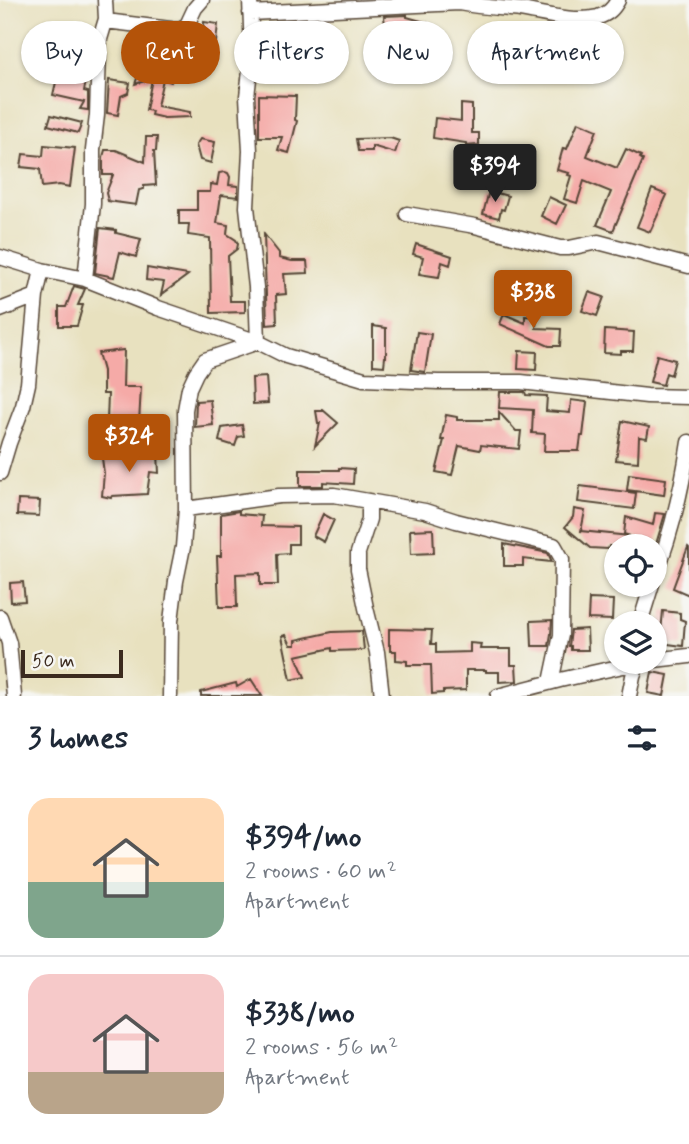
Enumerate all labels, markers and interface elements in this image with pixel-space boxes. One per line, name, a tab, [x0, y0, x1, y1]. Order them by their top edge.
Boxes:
chip: Buy	[21, 21, 107, 84]
chip: Rent	[121, 21, 220, 84]
chip: Filters	[234, 21, 349, 84]
chip: New	[363, 21, 453, 84]
chip: Apartment	[467, 21, 624, 84]
pin: $394	[454, 144, 536, 204]
text: $394	[469, 152, 521, 182]
pin: $338	[492, 270, 574, 330]
text: $338	[510, 278, 556, 308]
pin: $324	[88, 414, 170, 474]
text: $324	[104, 422, 154, 452]
map controls	[604, 534, 667, 674]
button: locate	[604, 534, 667, 597]
button: layers	[604, 611, 667, 674]
scale bar	[21, 647, 122, 679]
text: 50 m	[32, 649, 75, 674]
text: 3 homes	[28, 719, 128, 758]
icon: filters	[623, 719, 661, 757]
text: $394/mo	[245, 818, 362, 857]
icon: home	[84, 826, 168, 910]
text: 2 rooms · 60 m²	[245, 857, 397, 887]
text: Apartment	[245, 887, 350, 917]
text: $338/mo	[245, 994, 355, 1033]
icon: home	[84, 1002, 168, 1086]
text: 2 rooms · 56 m²	[245, 1033, 398, 1063]
text: Apartment	[245, 1063, 350, 1093]

